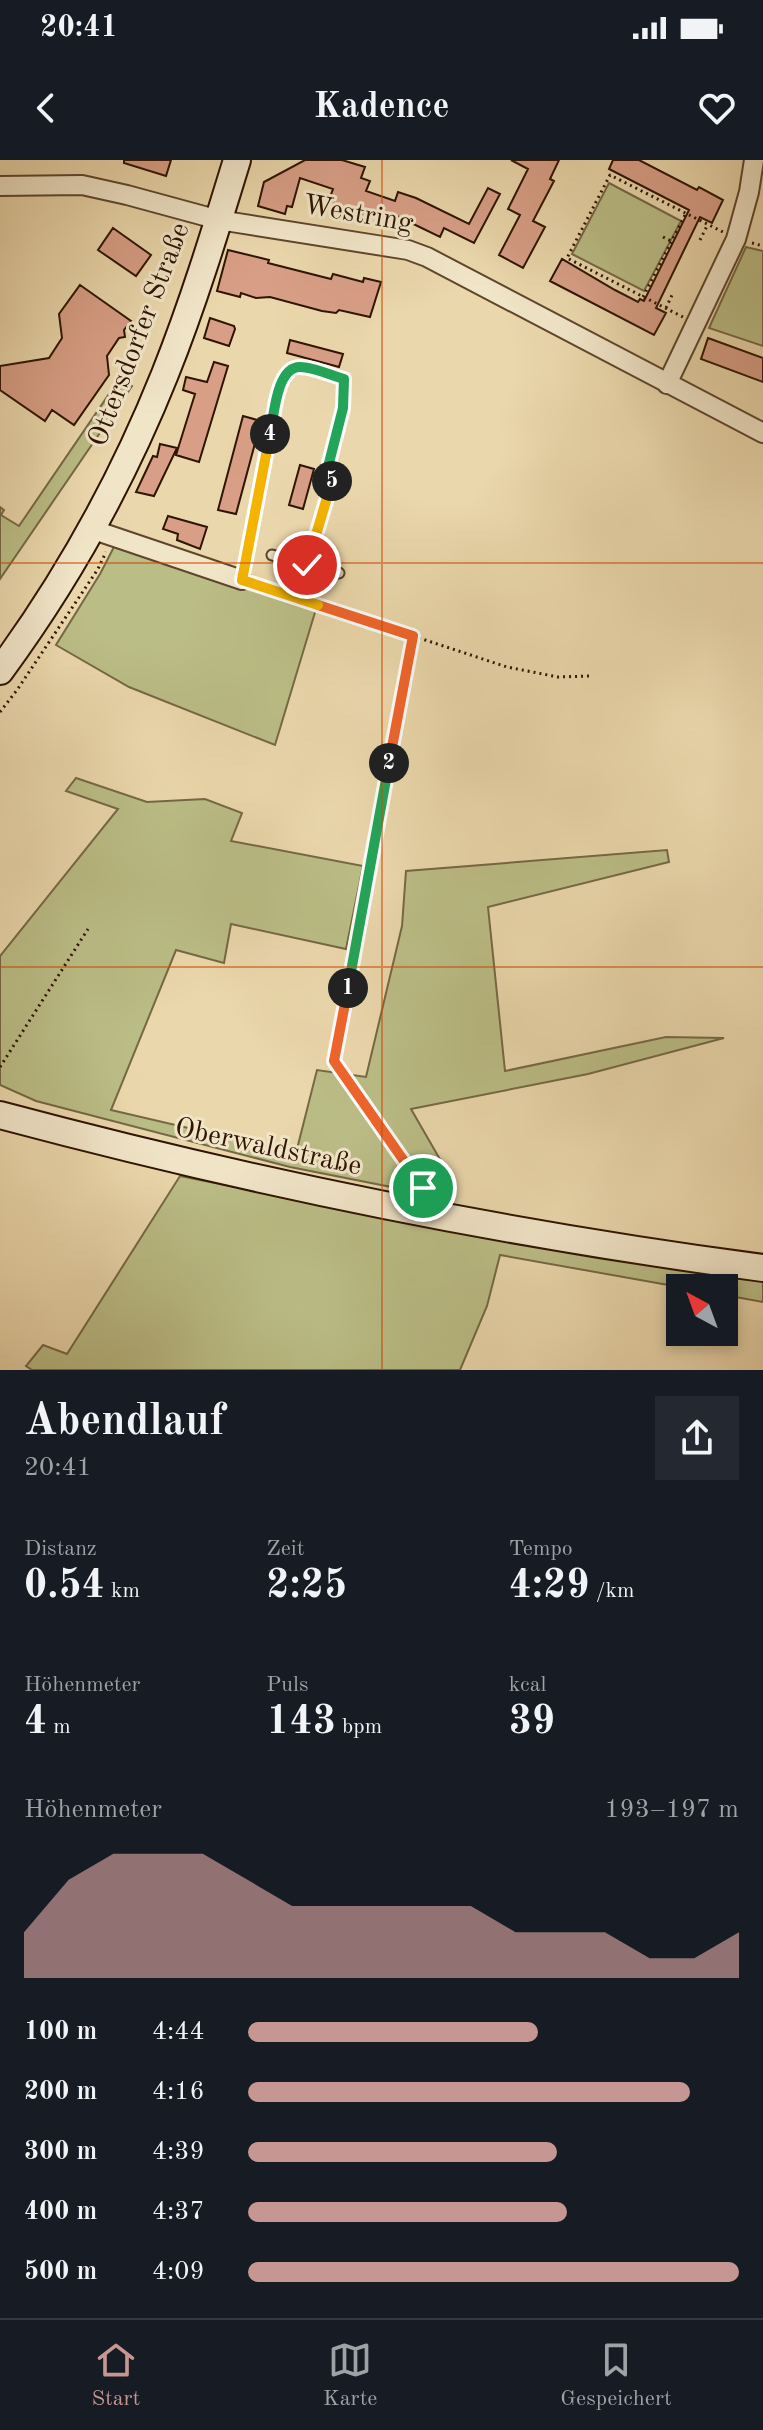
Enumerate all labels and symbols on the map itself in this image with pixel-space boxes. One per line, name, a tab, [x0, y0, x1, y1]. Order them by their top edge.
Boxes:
street label: Westring	[301, 192, 415, 238]
street label: Ottersdorfer Straße	[84, 219, 196, 451]
pin: 4	[250, 414, 290, 454]
pin: 5	[312, 461, 352, 501]
pin	[273, 531, 341, 599]
pin: 2	[369, 743, 409, 783]
pin: 1	[328, 968, 368, 1008]
street label: Oberwaldstraße	[172, 1115, 364, 1181]
pin	[389, 1154, 457, 1222]
north arrow	[666, 1274, 738, 1346]

